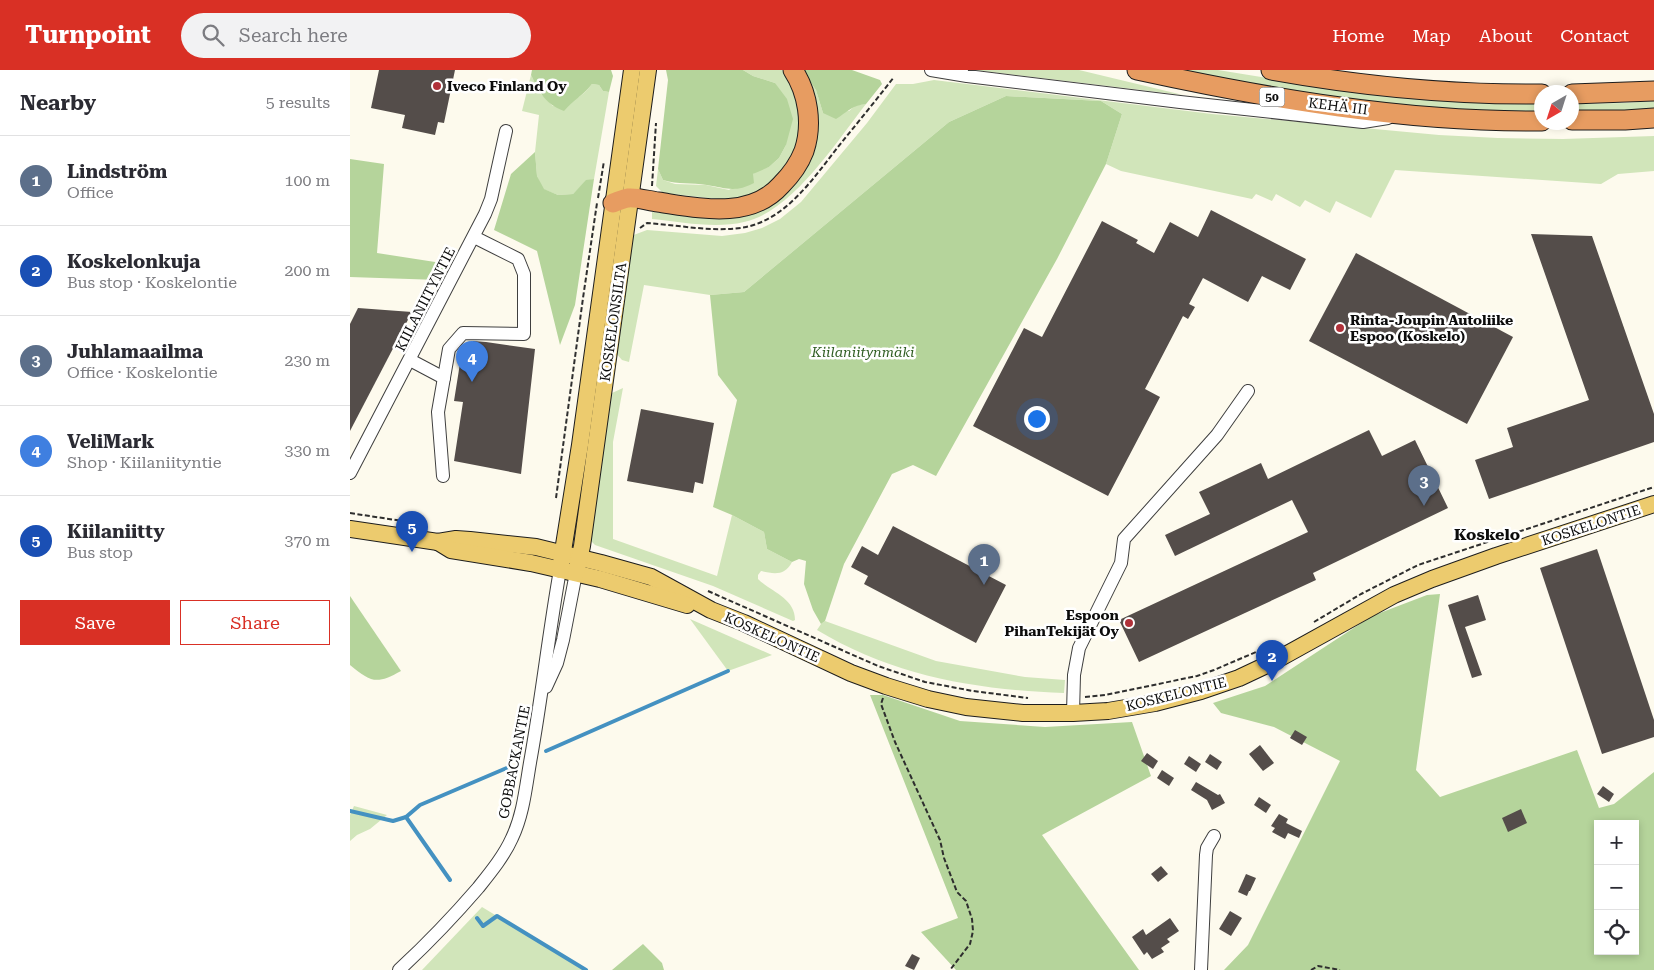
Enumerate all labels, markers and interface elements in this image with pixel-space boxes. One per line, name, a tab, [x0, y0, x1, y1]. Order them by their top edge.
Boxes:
search box	[181, 13, 531, 58]
text: Turnpoint	[25, 21, 151, 49]
icon: search	[199, 21, 227, 49]
text: Search here	[239, 24, 348, 47]
text: Home	[1332, 25, 1384, 46]
text: Map	[1412, 25, 1451, 46]
text: About	[1479, 25, 1532, 46]
text: Contact	[1560, 25, 1629, 46]
place label: Iveco Finland Oy	[447, 78, 567, 94]
marker: Iveco Finland Oy	[431, 80, 443, 92]
north arrow	[1534, 85, 1579, 130]
road number: 50	[1260, 88, 1284, 106]
text: Nearby	[20, 91, 96, 115]
text: 5 results	[266, 93, 330, 112]
street label: KEHÄ III	[1307, 94, 1369, 118]
text: Lindström	[67, 160, 167, 183]
text: 1	[32, 171, 40, 190]
text: 100 m	[284, 171, 330, 190]
text: Office	[67, 183, 113, 202]
street label: KIILANIITYNTIE	[392, 244, 458, 354]
text: Koskelonkuja	[67, 250, 200, 273]
text: 2	[32, 261, 40, 280]
text: 200 m	[284, 261, 330, 280]
street label: KOSKELONSILTA	[597, 261, 629, 383]
text: Bus stop · Koskelontie	[67, 273, 237, 292]
place label: Rinta-Joupin Autoliike Espoo (Koskelo)	[1350, 312, 1513, 344]
marker: Rinta-Joupin Autoliike Espoo (Koskelo)	[1334, 322, 1346, 334]
text: Juhlamaailma	[67, 340, 203, 363]
pin: 4	[456, 341, 488, 382]
park label: Kiilaniitynmäki	[811, 344, 914, 360]
text: 3	[32, 351, 40, 370]
text: 230 m	[284, 351, 330, 370]
text: Office · Koskelontie	[67, 363, 218, 382]
your location	[1024, 406, 1050, 432]
text: VeliMark	[67, 430, 154, 453]
text: 4	[32, 441, 40, 460]
text: 330 m	[284, 441, 330, 460]
text: Shop · Kiilaniityntie	[67, 453, 222, 472]
pin: 3	[1408, 465, 1440, 506]
street label: KOSKELONTIE	[1540, 501, 1643, 549]
pin: 5	[396, 511, 428, 552]
text: Kiilaniitty	[67, 520, 165, 543]
district label: Koskelo	[1454, 525, 1520, 544]
text: 5	[32, 531, 40, 550]
text: 370 m	[284, 531, 330, 550]
text: Bus stop	[67, 543, 133, 562]
pin: 1	[968, 544, 1000, 585]
button: Save	[20, 600, 170, 645]
button: Share	[180, 600, 330, 645]
place label: Espoon PihanTekijät Oy	[1004, 607, 1120, 639]
street label: KOSKELONTIE	[722, 609, 822, 665]
marker: Espoon PihanTekijät Oy	[1123, 617, 1135, 629]
pin: 2	[1256, 640, 1288, 681]
street label: KOSKELONTIE	[1124, 674, 1228, 714]
street label: GOBBACKANTIE	[495, 704, 533, 820]
map controls	[1594, 820, 1639, 955]
button: +	[1594, 820, 1639, 865]
button: −	[1594, 865, 1639, 910]
button: locate	[1594, 910, 1639, 955]

